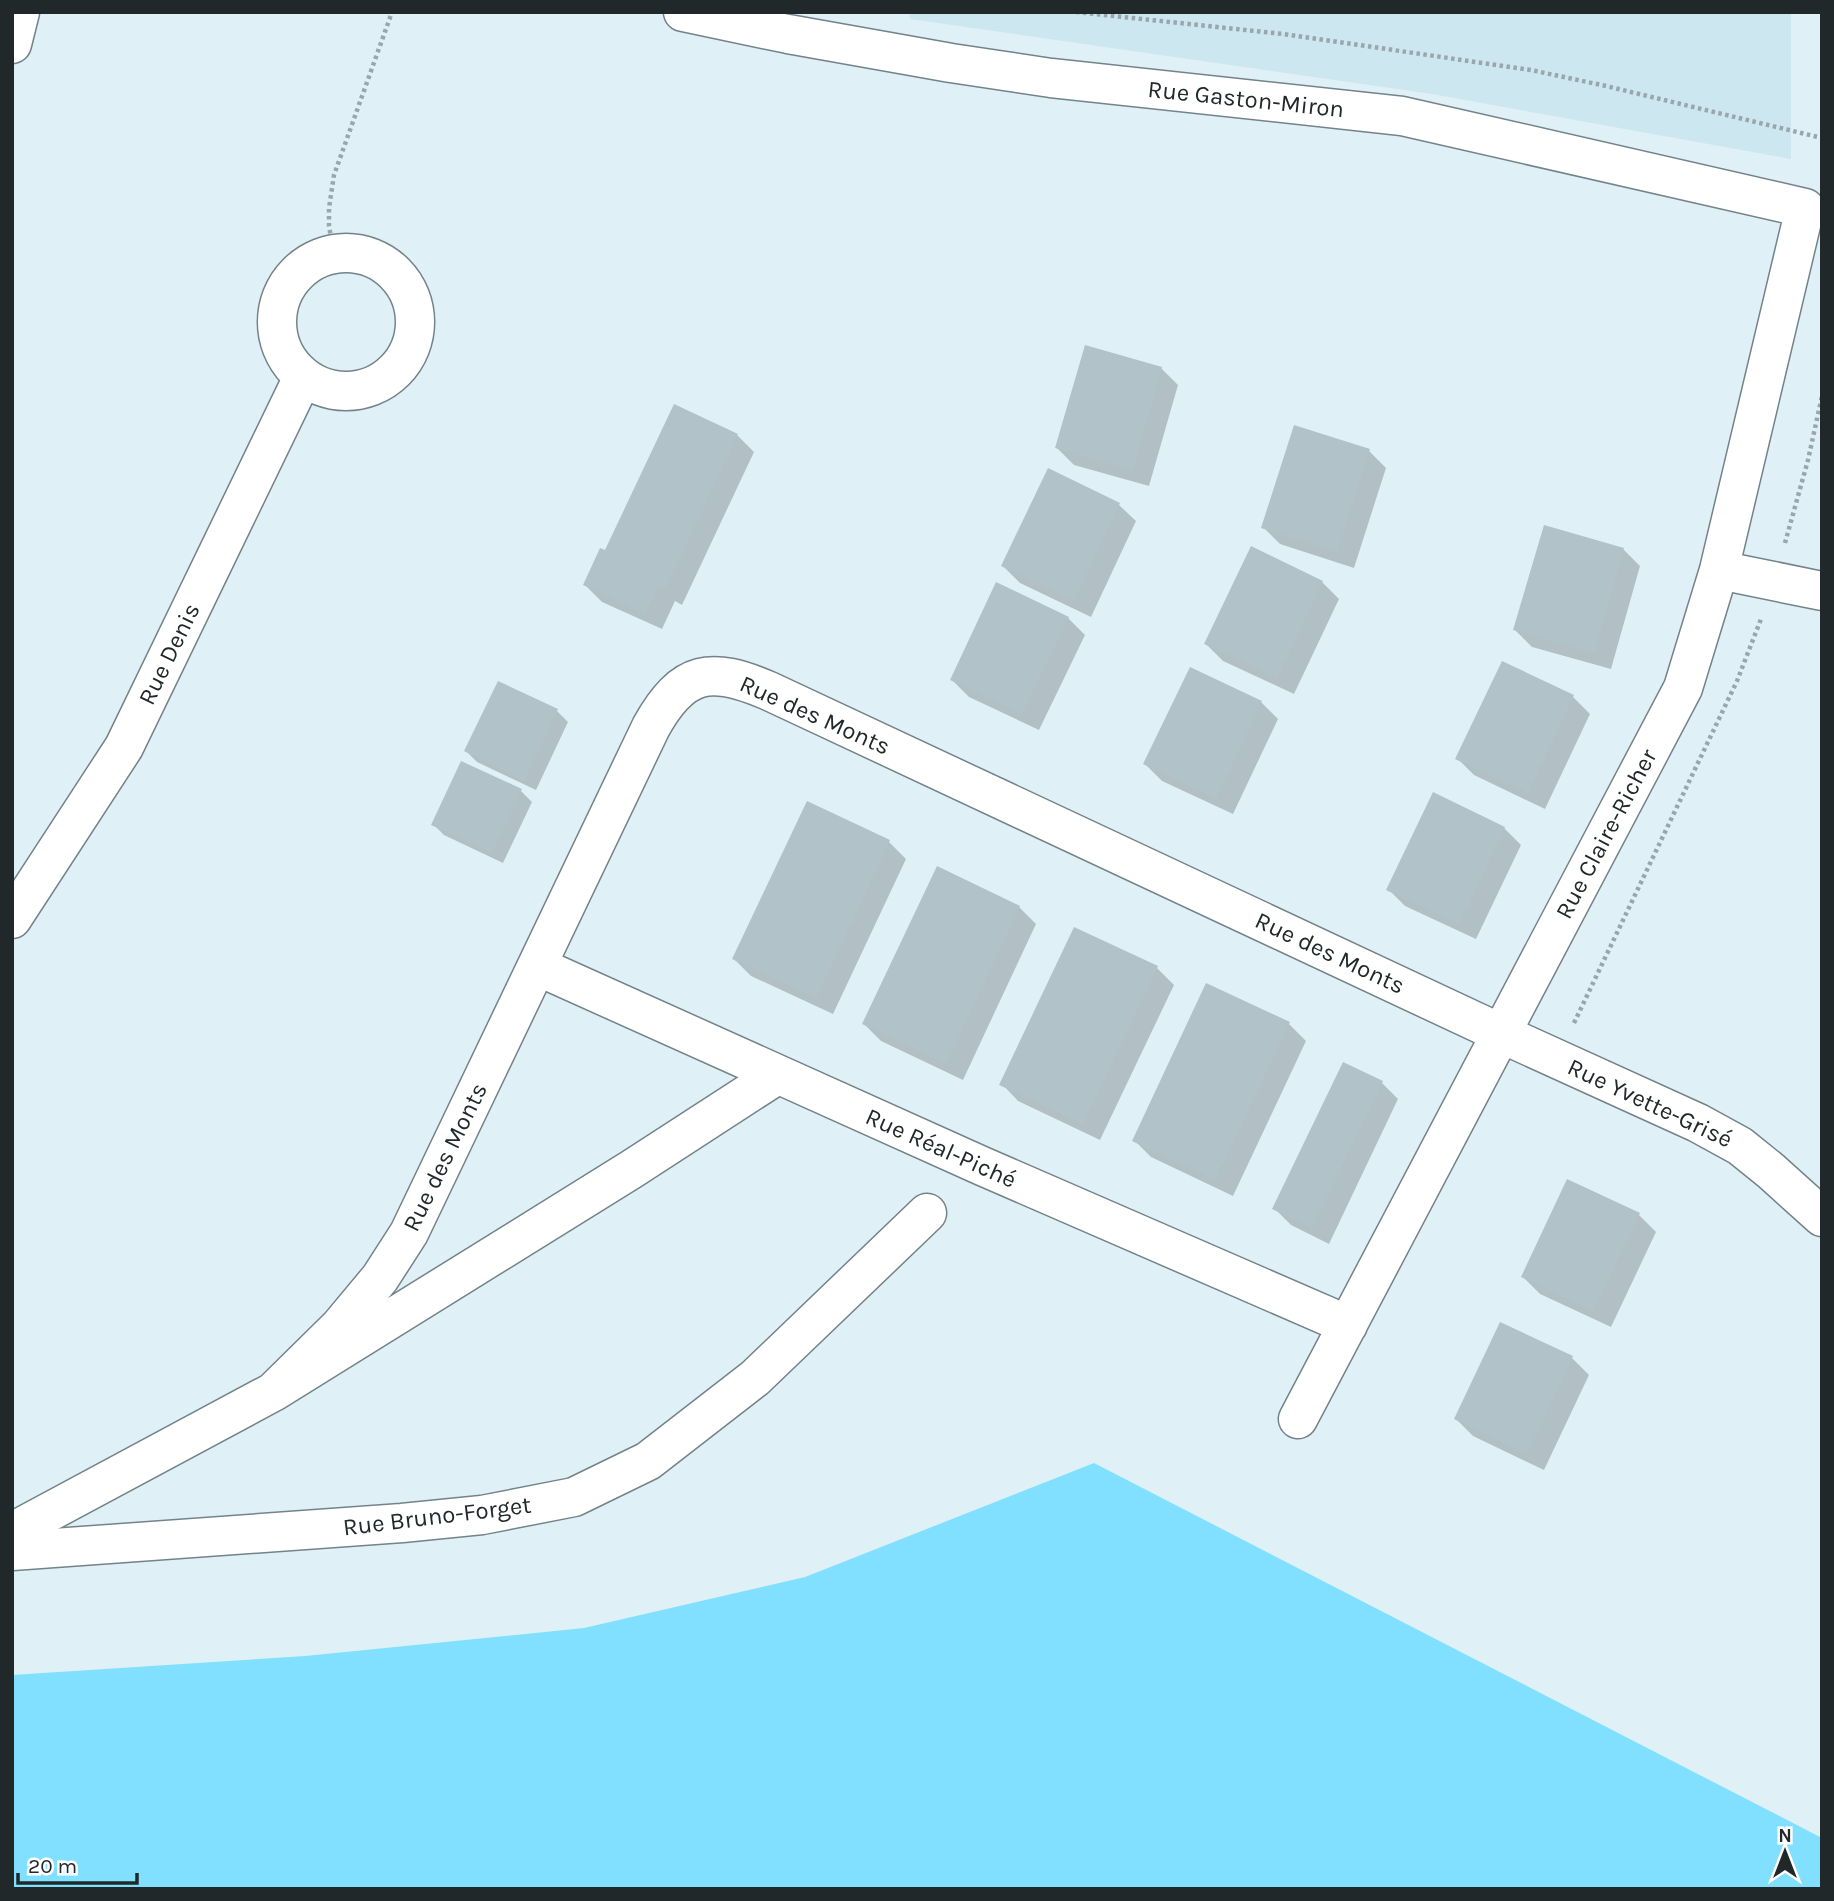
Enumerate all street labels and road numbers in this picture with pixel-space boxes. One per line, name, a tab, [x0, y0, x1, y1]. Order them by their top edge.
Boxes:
street label: Rue Gaston-Miron	[1146, 75, 1346, 123]
street label: Rue Denis	[132, 599, 206, 709]
street label: Rue des Monts	[735, 669, 895, 761]
street label: Rue Claire-Richer	[1549, 744, 1663, 924]
street label: Rue des Monts	[1251, 906, 1409, 1000]
street label: Rue Yvette-Grisé	[1563, 1053, 1737, 1153]
street label: Rue des Monts	[397, 1078, 493, 1236]
street label: Rue Réal-Piché	[861, 1102, 1021, 1194]
street label: Rue Bruno-Forget	[341, 1491, 533, 1541]

